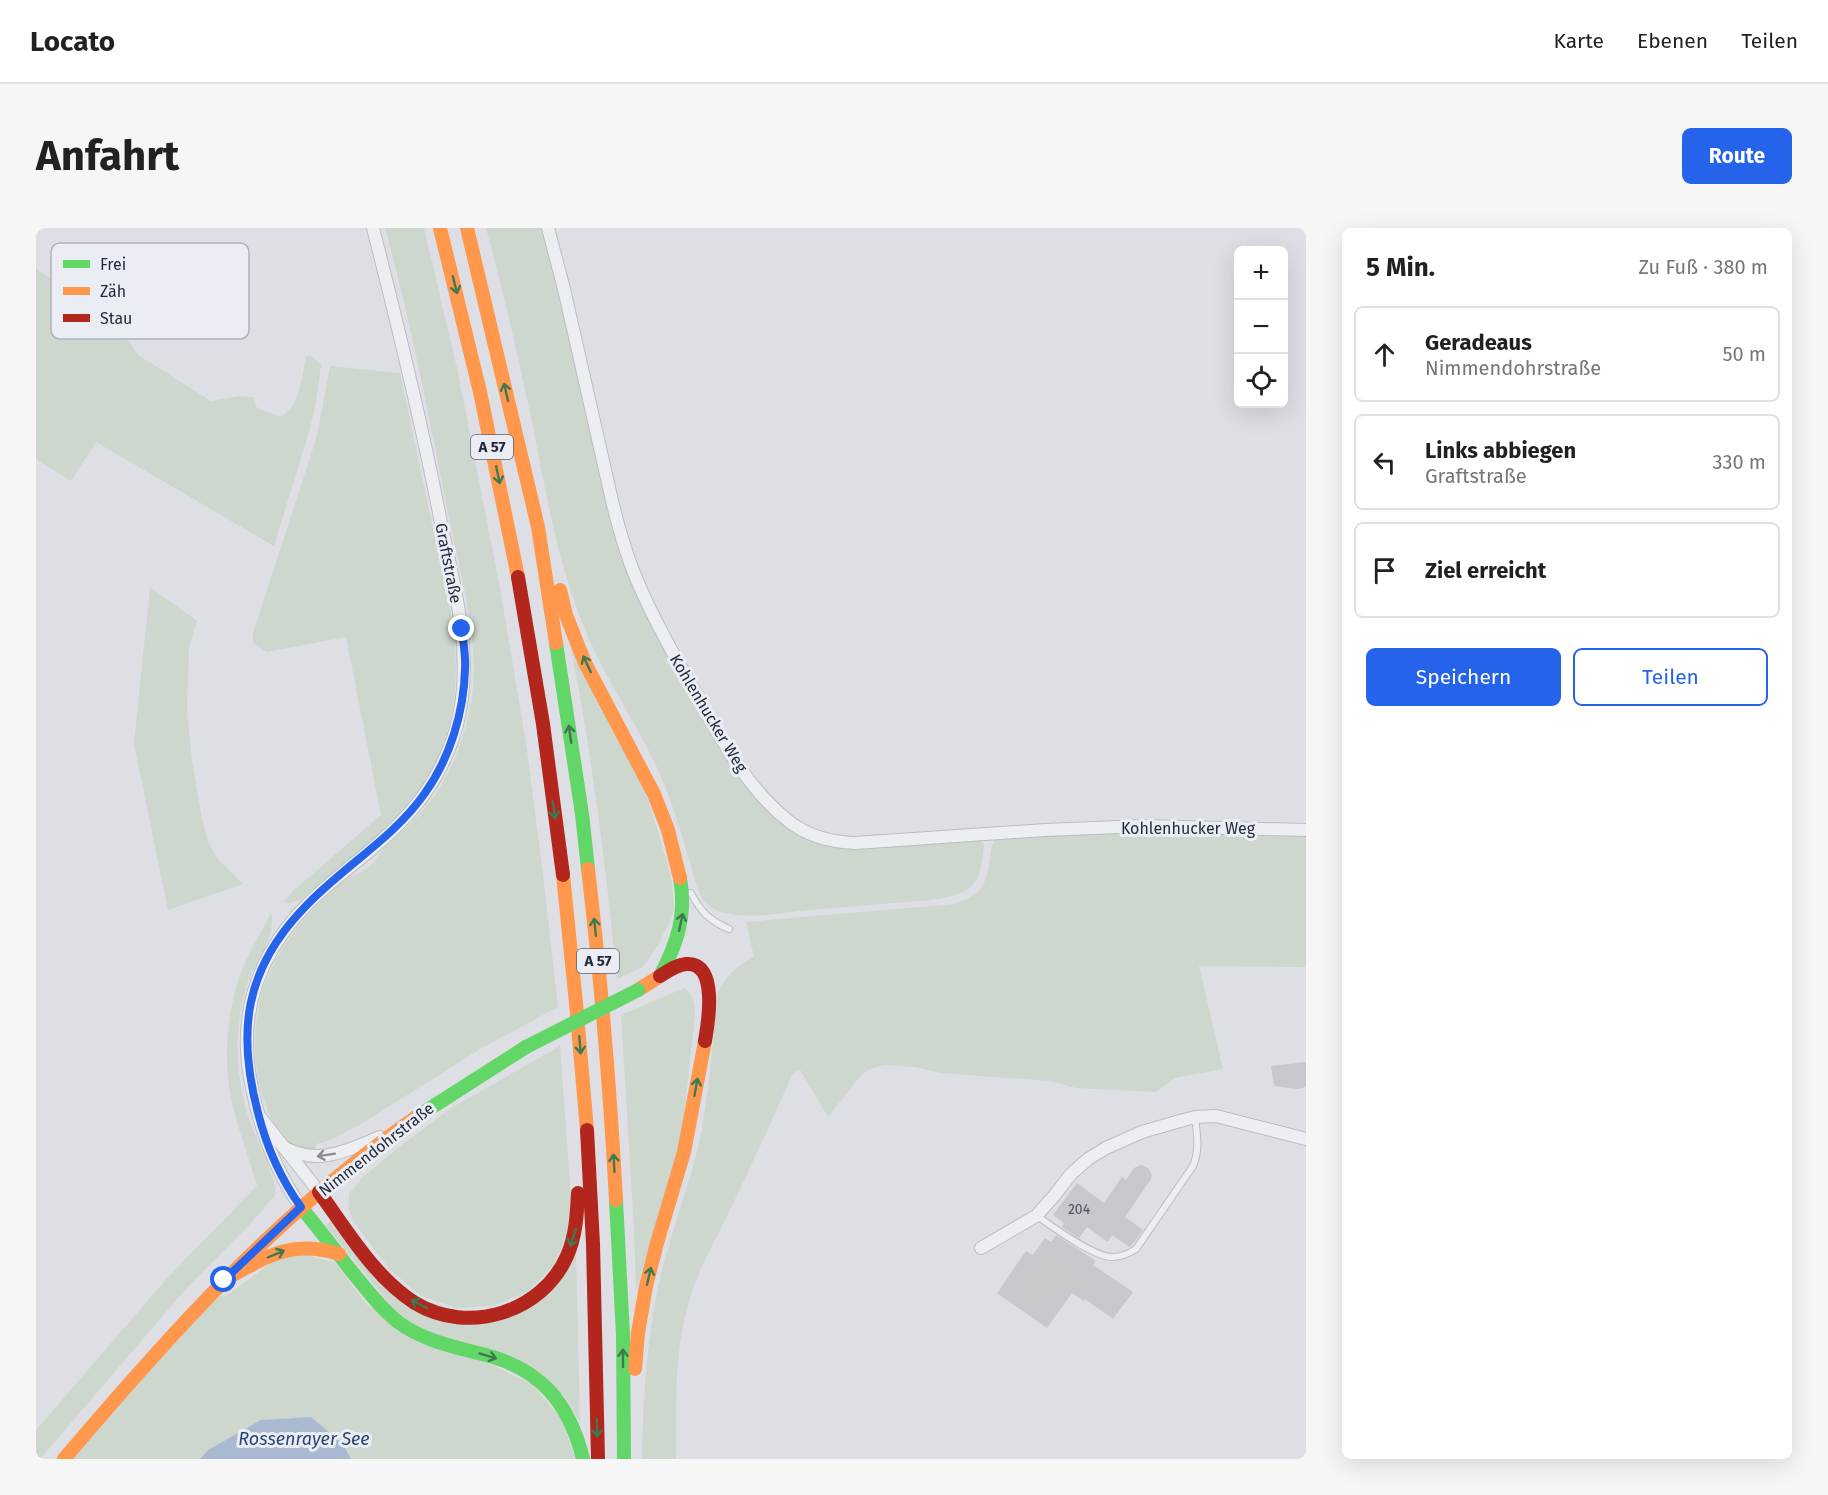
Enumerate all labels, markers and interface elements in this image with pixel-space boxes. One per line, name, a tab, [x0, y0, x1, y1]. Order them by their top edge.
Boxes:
text: Locato	[30, 25, 115, 58]
text: Karte	[1553, 28, 1604, 54]
text: Ebenen	[1637, 28, 1708, 54]
text: Teilen	[1741, 28, 1798, 54]
button: Route	[1682, 128, 1792, 184]
text: Anfahrt	[36, 131, 179, 181]
legend	[51, 243, 249, 339]
map controls	[1234, 246, 1288, 408]
button: +	[1234, 246, 1288, 300]
text: 5 Min.	[1366, 252, 1435, 283]
text: Frei	[100, 255, 126, 274]
text: Zu Fuß · 380 m	[1638, 255, 1768, 279]
one-way arrow	[449, 275, 461, 294]
text: Zäh	[100, 282, 126, 301]
button: −	[1234, 300, 1288, 354]
text: Stau	[100, 309, 132, 328]
text: Geradeaus	[1425, 329, 1532, 356]
icon: ahead	[1368, 338, 1401, 371]
text: 50 m	[1722, 342, 1766, 366]
button: locate	[1234, 354, 1288, 408]
text: Nimmendohrstraße	[1425, 356, 1601, 380]
one-way arrow	[500, 383, 512, 402]
road number: A 57	[471, 435, 513, 459]
text: Links abbiegen	[1425, 437, 1576, 464]
icon: left	[1368, 446, 1401, 479]
text: 330 m	[1712, 450, 1766, 474]
text: Graftstraße	[1425, 464, 1527, 488]
one-way arrow	[493, 465, 504, 484]
street label: Graftstraße	[431, 521, 466, 605]
icon: arrive	[1368, 554, 1401, 587]
text: Ziel erreicht	[1425, 557, 1546, 584]
route end	[448, 615, 474, 641]
button: Speichern	[1366, 648, 1561, 706]
button: Teilen	[1573, 648, 1768, 706]
street label: Kohlenhucker Weg	[666, 651, 752, 776]
one-way arrow	[580, 656, 592, 674]
one-way arrow	[564, 724, 575, 744]
one-way arrow	[549, 799, 560, 819]
street label: Kohlenhucker Weg	[1121, 819, 1256, 838]
one-way arrow	[676, 913, 687, 932]
one-way arrow	[589, 918, 600, 938]
road number: A 57	[577, 949, 619, 973]
one-way arrow	[574, 1035, 585, 1055]
one-way arrow	[691, 1078, 702, 1098]
street label: Nimmendohrstraße	[315, 1099, 438, 1200]
one-way arrow	[316, 1150, 336, 1161]
one-way arrow	[609, 1154, 620, 1174]
house number: 204	[1068, 1201, 1091, 1218]
one-way arrow	[567, 1228, 578, 1247]
one-way arrow	[266, 1248, 285, 1259]
route start	[210, 1266, 236, 1292]
one-way arrow	[643, 1267, 655, 1286]
one-way arrow	[411, 1298, 429, 1309]
one-way arrow	[617, 1349, 629, 1369]
one-way arrow	[478, 1351, 497, 1362]
one-way arrow	[591, 1417, 603, 1437]
water label: Rossenrayer See	[238, 1428, 370, 1450]

